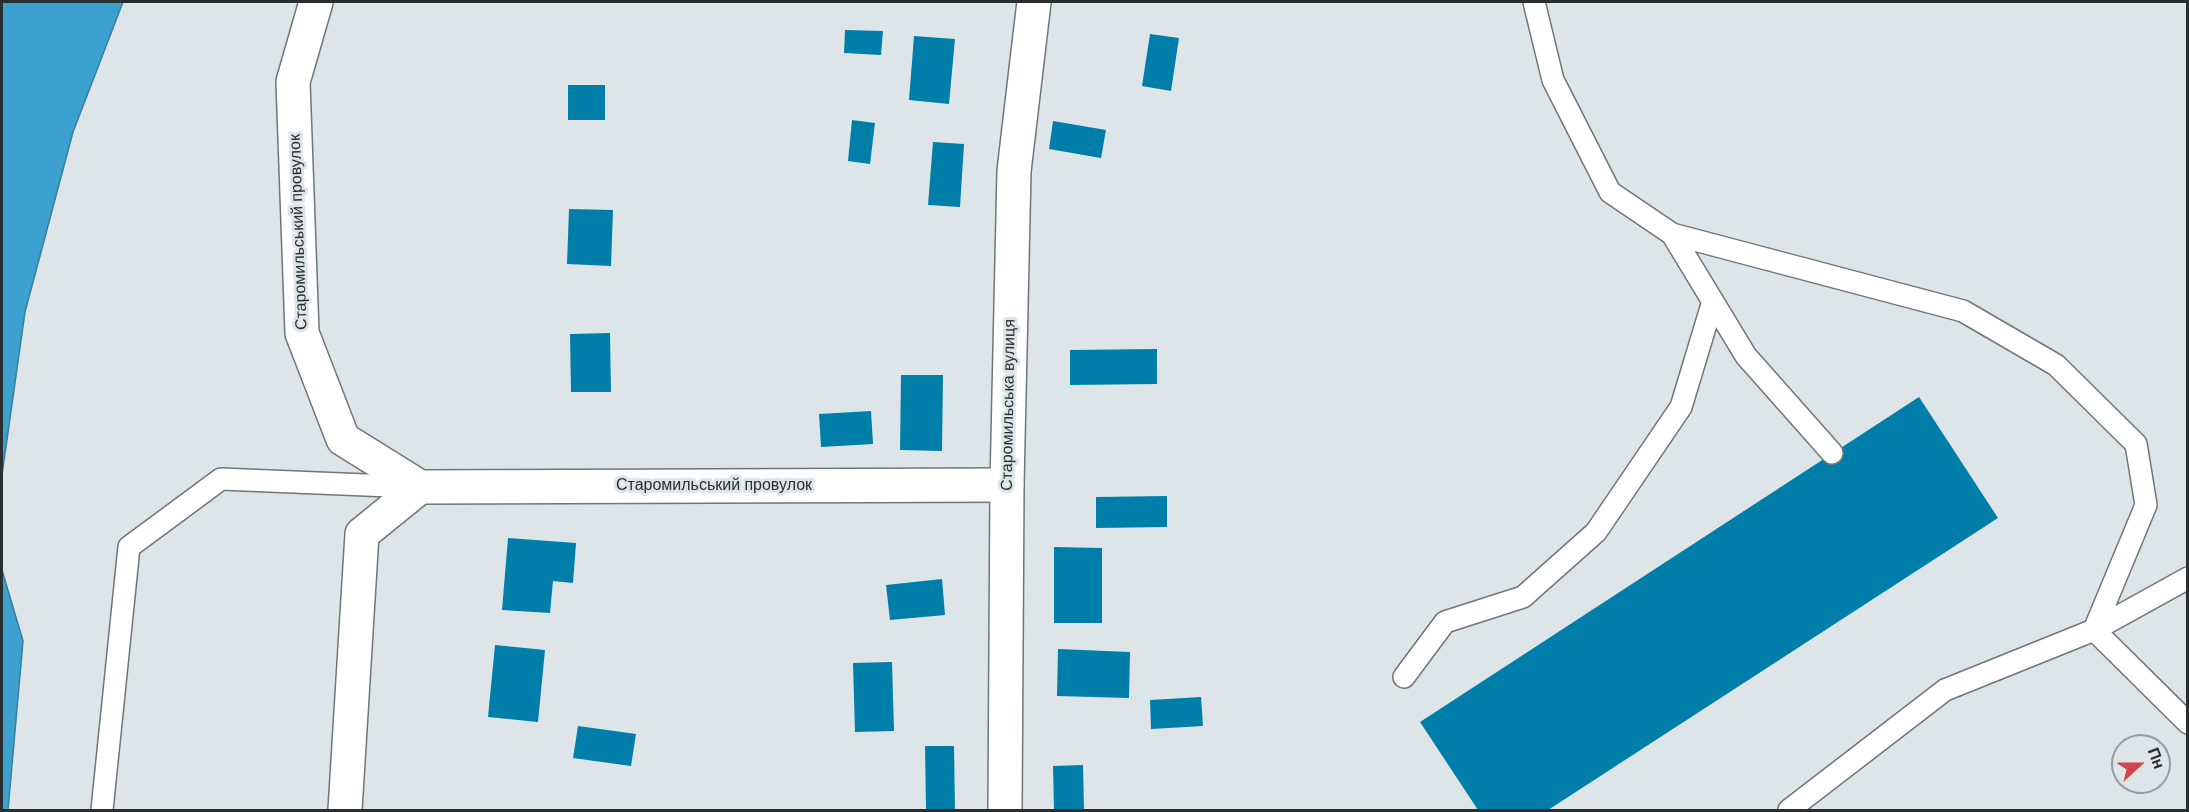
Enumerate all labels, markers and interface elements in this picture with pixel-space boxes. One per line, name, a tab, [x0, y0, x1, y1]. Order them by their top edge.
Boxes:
street label: Старомильський провулок	[286, 134, 312, 330]
street label: Старомильська вулиця	[998, 319, 1020, 491]
street label: Старомильський провулок	[616, 476, 812, 496]
north arrow	[2111, 734, 2171, 794]
text: Пн	[2143, 744, 2170, 772]

